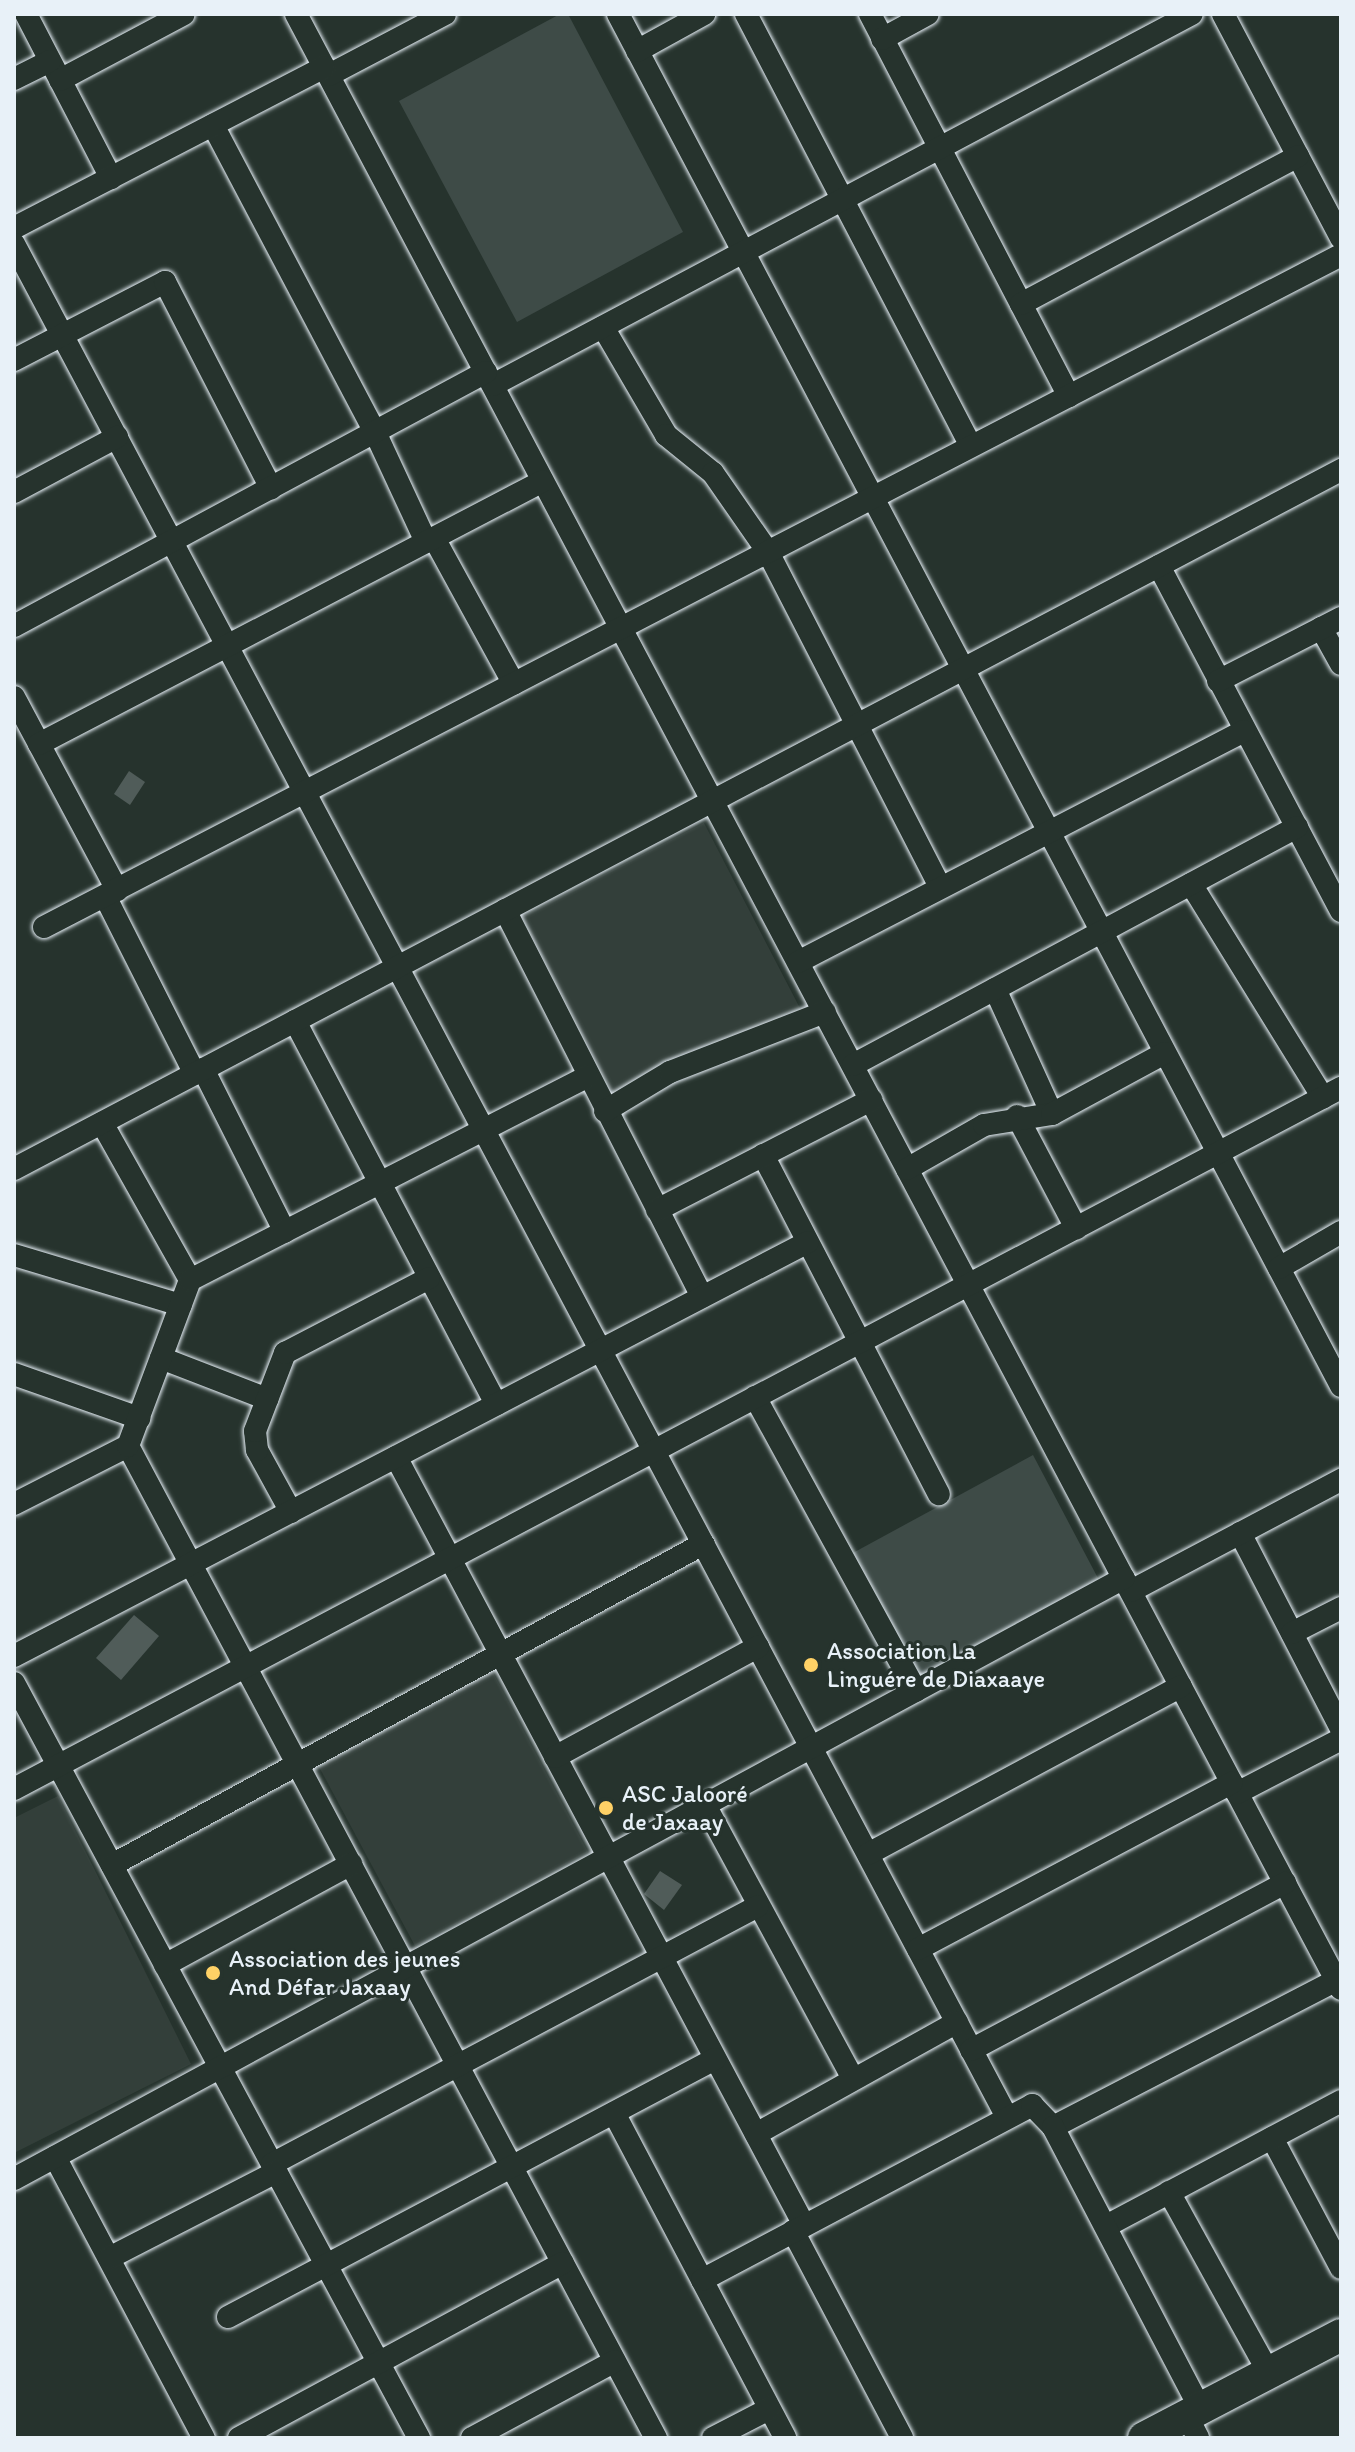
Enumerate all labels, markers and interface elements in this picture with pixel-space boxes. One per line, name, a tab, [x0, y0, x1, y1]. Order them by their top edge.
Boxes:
place label: Association La Linguére de Diaxaaye	[827, 1637, 1045, 1693]
marker: Association La Linguére de Diaxaaye	[802, 1656, 820, 1674]
place label: ASC Jalooré de Jaxaay	[622, 1780, 747, 1836]
marker: ASC Jalooré de Jaxaay	[597, 1799, 615, 1817]
place label: Association des jeunes And Défar Jaxaay	[229, 1945, 460, 2001]
marker: Association des jeunes And Défar Jaxaay	[204, 1964, 222, 1982]

